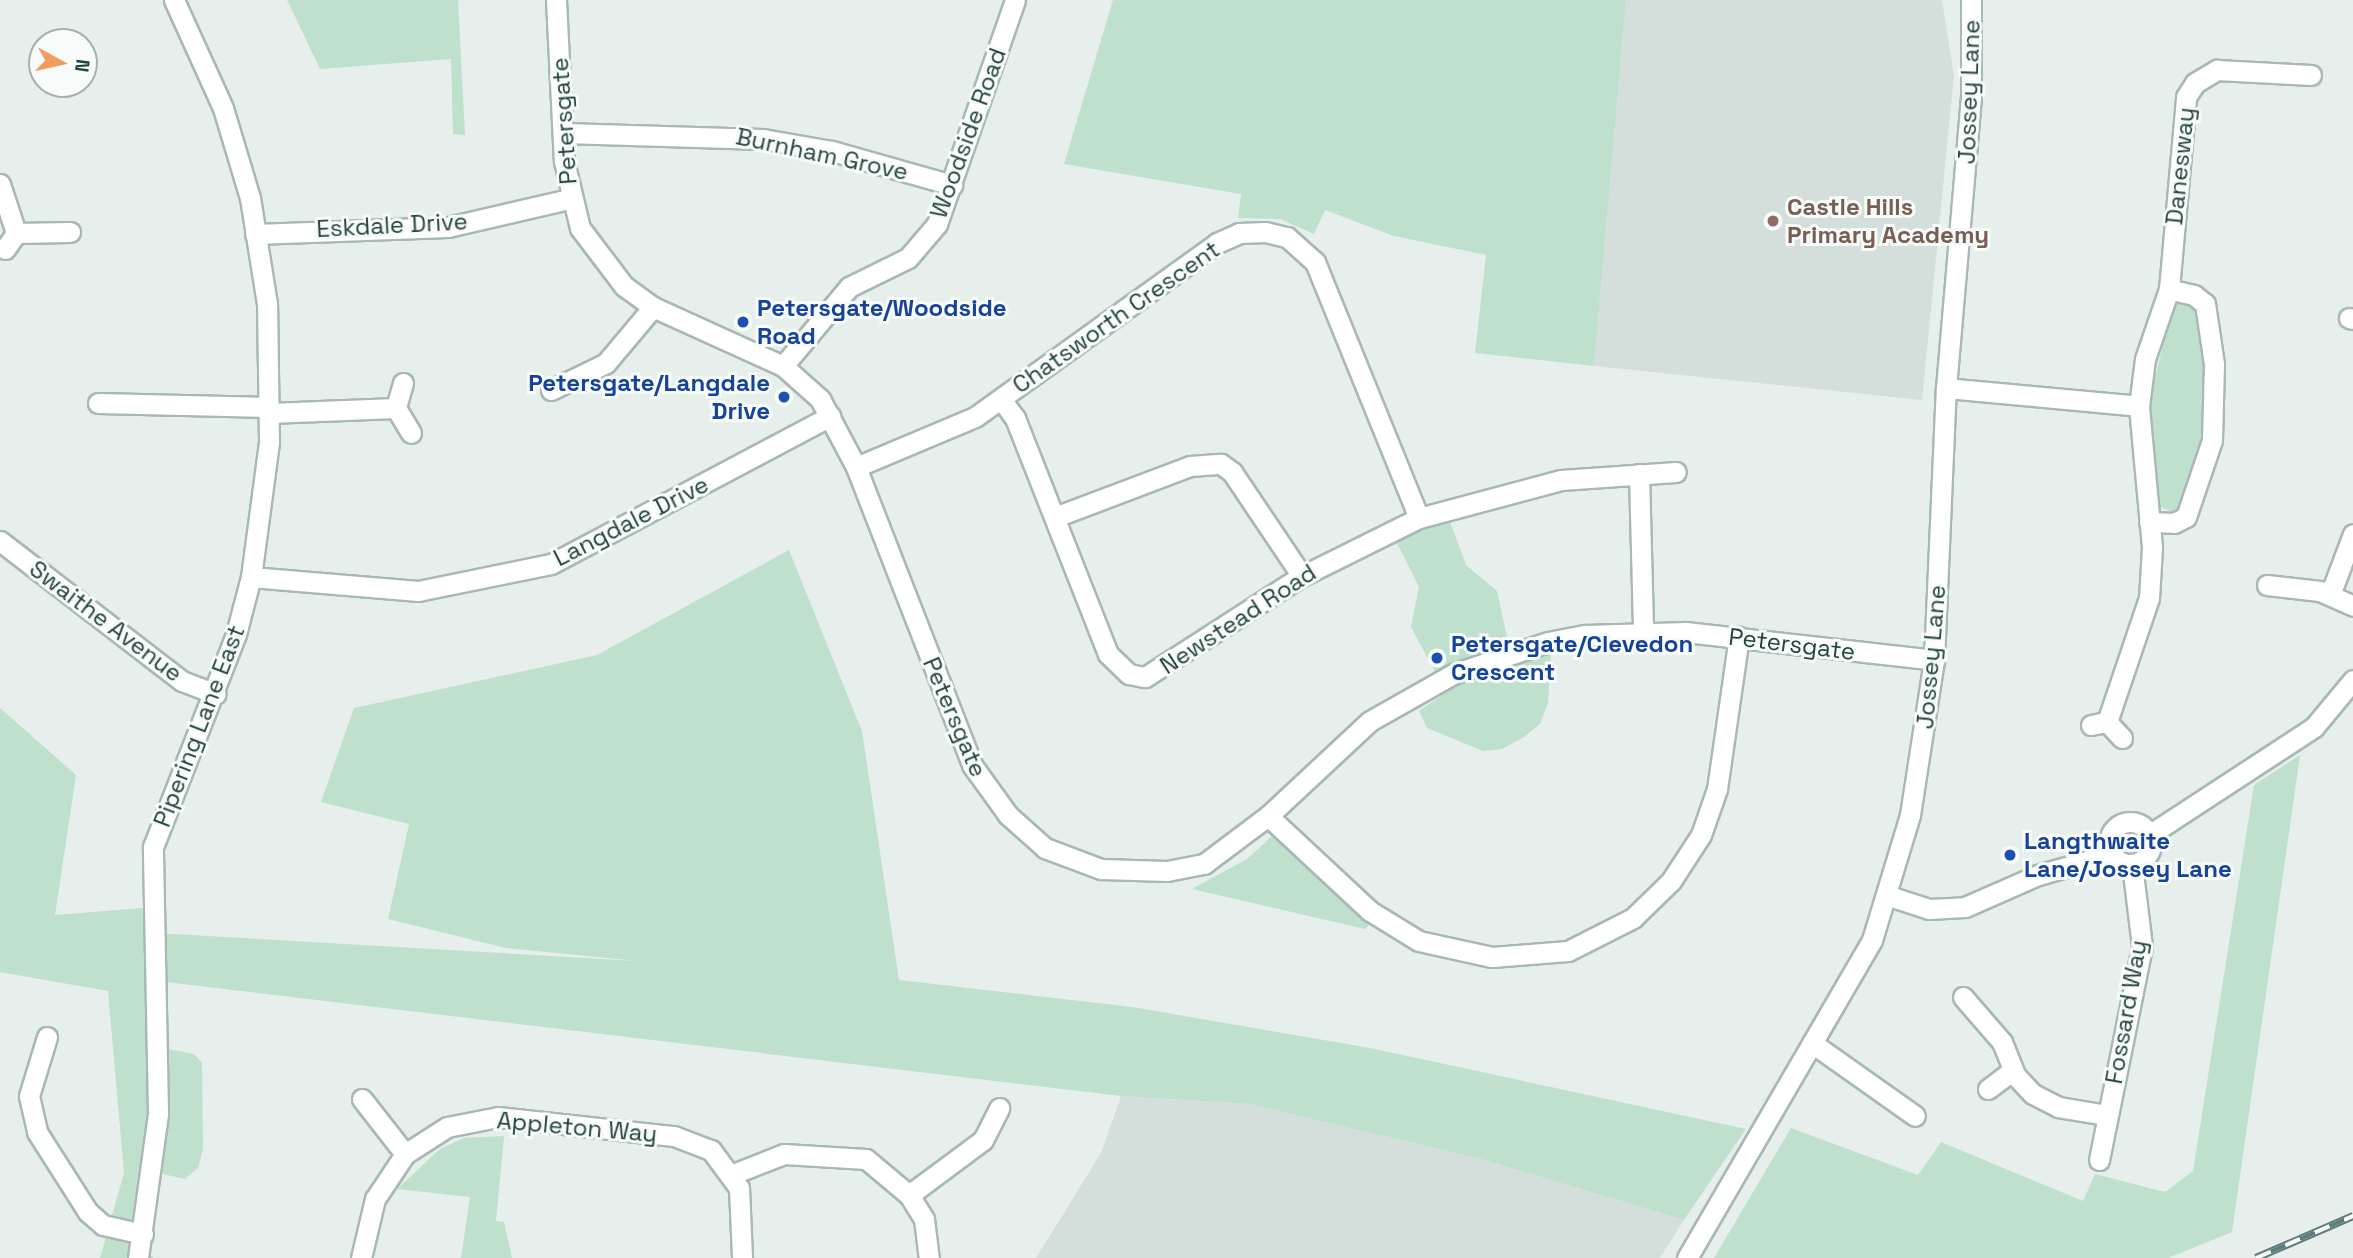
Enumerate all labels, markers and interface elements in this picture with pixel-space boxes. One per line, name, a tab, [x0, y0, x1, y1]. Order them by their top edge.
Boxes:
street label: Jossey Lane	[1952, 19, 1986, 165]
north arrow	[28, 28, 98, 98]
street label: Woodside Road	[924, 44, 1012, 222]
street label: Petersgate	[545, 56, 583, 186]
text: N	[69, 58, 96, 74]
street label: Danesway	[2159, 106, 2201, 226]
street label: Burnham Grove	[733, 122, 911, 186]
place label: Castle Hills Primary Academy	[1787, 193, 1989, 249]
street label: Eskdale Drive	[316, 207, 468, 243]
marker: Castle Hills Primary Academy	[1765, 213, 1781, 229]
street label: Chatsworth Crescent	[1007, 235, 1225, 399]
place label: Petersgate/Woodside Road	[757, 294, 1007, 350]
marker: Petersgate/Woodside Road	[735, 314, 751, 330]
place label: Petersgate/Langdale Drive	[528, 369, 770, 425]
marker: Petersgate/Langdale Drive	[776, 389, 792, 405]
street label: Langdale Drive	[549, 470, 713, 572]
street label: Swaithe Avenue	[24, 554, 188, 688]
street label: Newstead Road	[1155, 558, 1321, 680]
street label: Jossey Lane	[1910, 584, 1952, 730]
street label: Pipering Lane East	[147, 621, 251, 831]
street label: Petersgate	[1727, 622, 1857, 666]
place label: Petersgate/Clevedon Crescent	[1451, 630, 1693, 686]
marker: Petersgate/Clevedon Crescent	[1429, 650, 1445, 666]
street label: Petersgate	[917, 653, 993, 781]
place label: Langthwaite Lane/Jossey Lane	[2024, 827, 2232, 883]
marker: Langthwaite Lane/Jossey Lane	[2002, 847, 2018, 863]
street label: Fossard Way	[2099, 938, 2153, 1086]
street label: Appleton Way	[496, 1106, 658, 1148]

